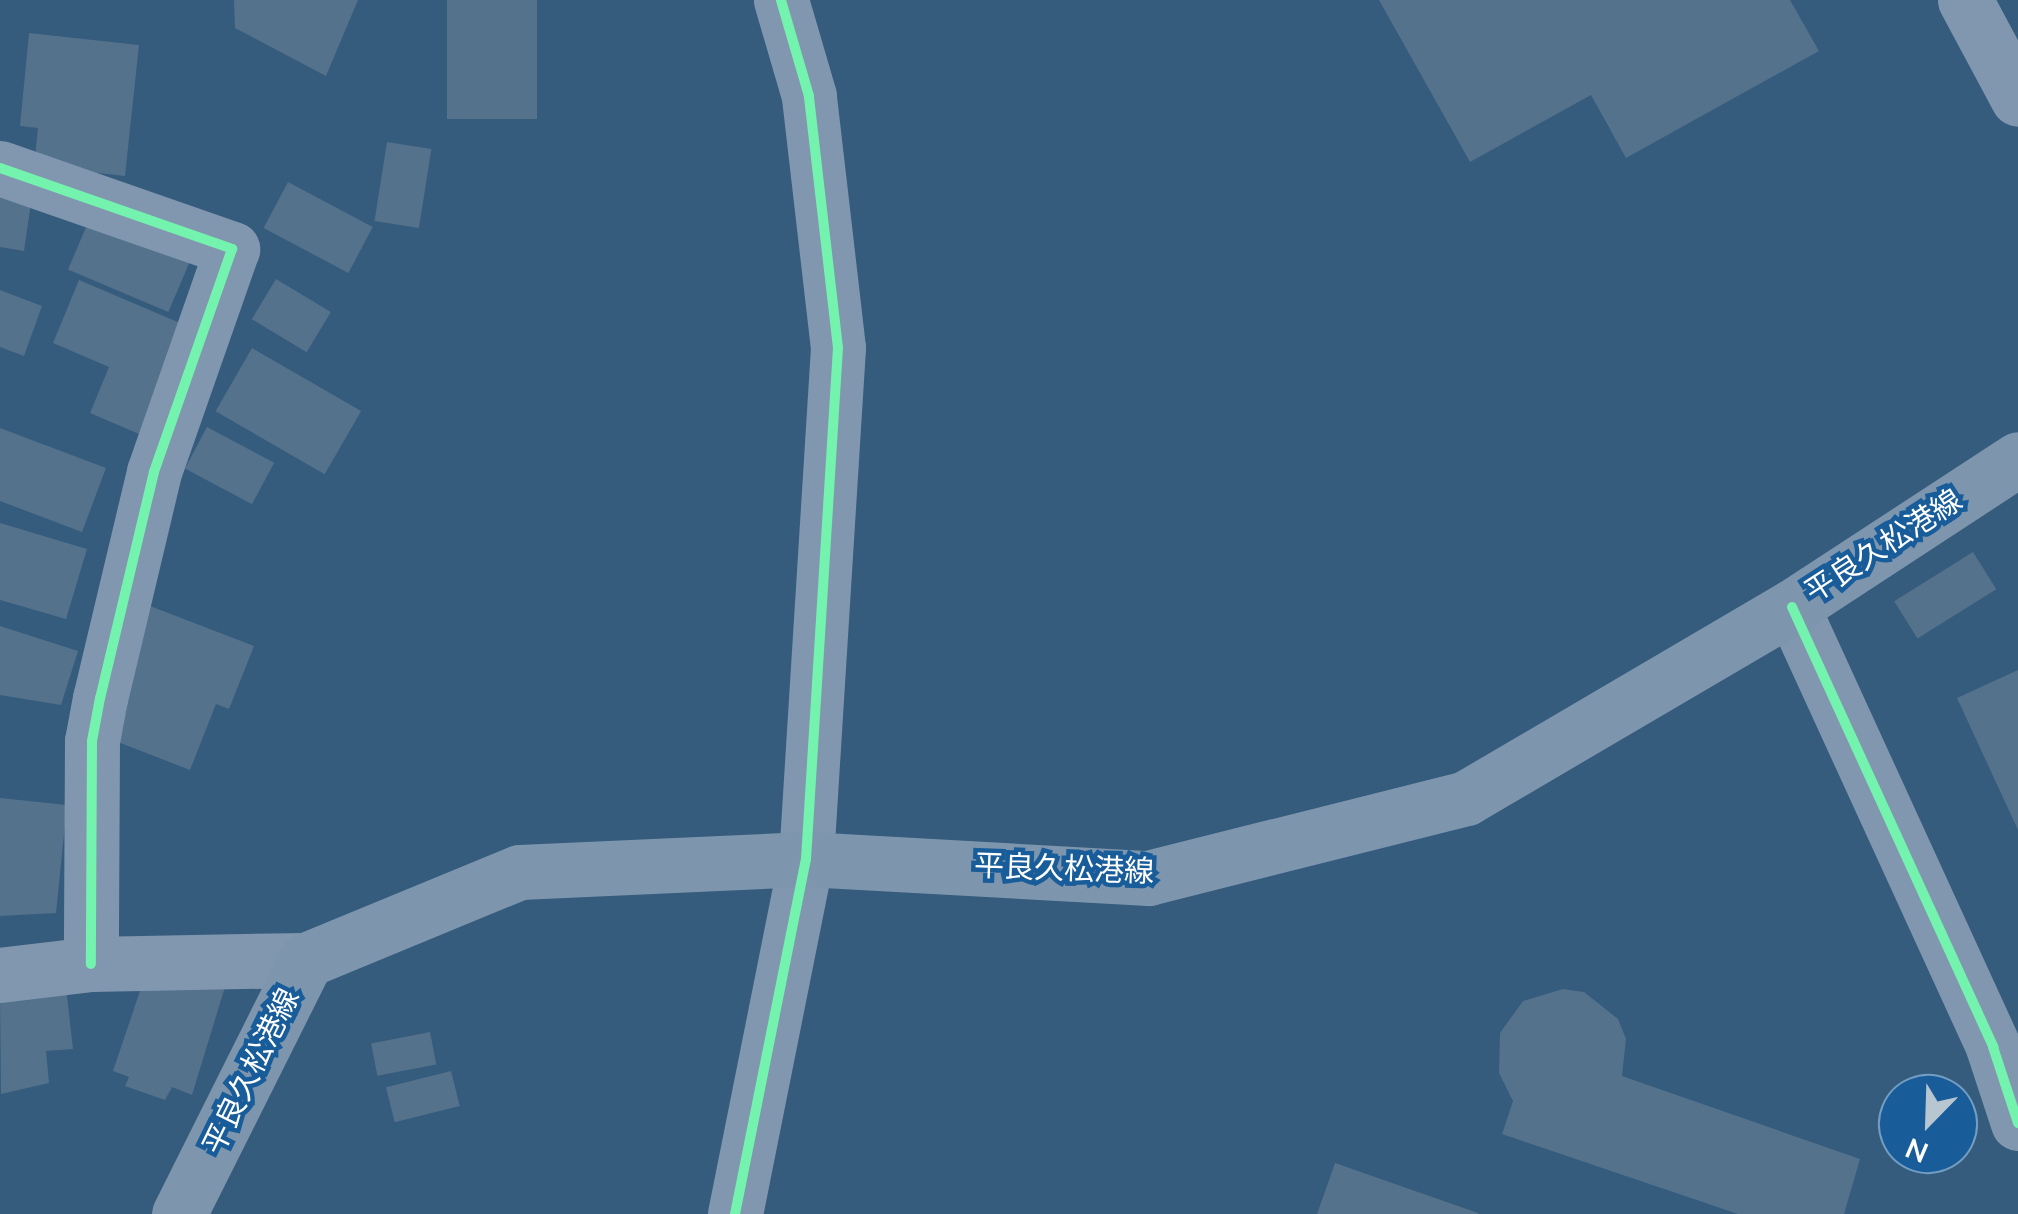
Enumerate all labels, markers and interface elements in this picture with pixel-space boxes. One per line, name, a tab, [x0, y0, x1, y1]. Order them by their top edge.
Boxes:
street label: 平良久松港線	[1799, 483, 1969, 611]
street label: 平良久松港線	[973, 849, 1155, 891]
street label: 平良久松港線	[196, 983, 308, 1161]
north arrow	[1878, 1074, 1978, 1174]
text: N	[1900, 1128, 1934, 1171]

